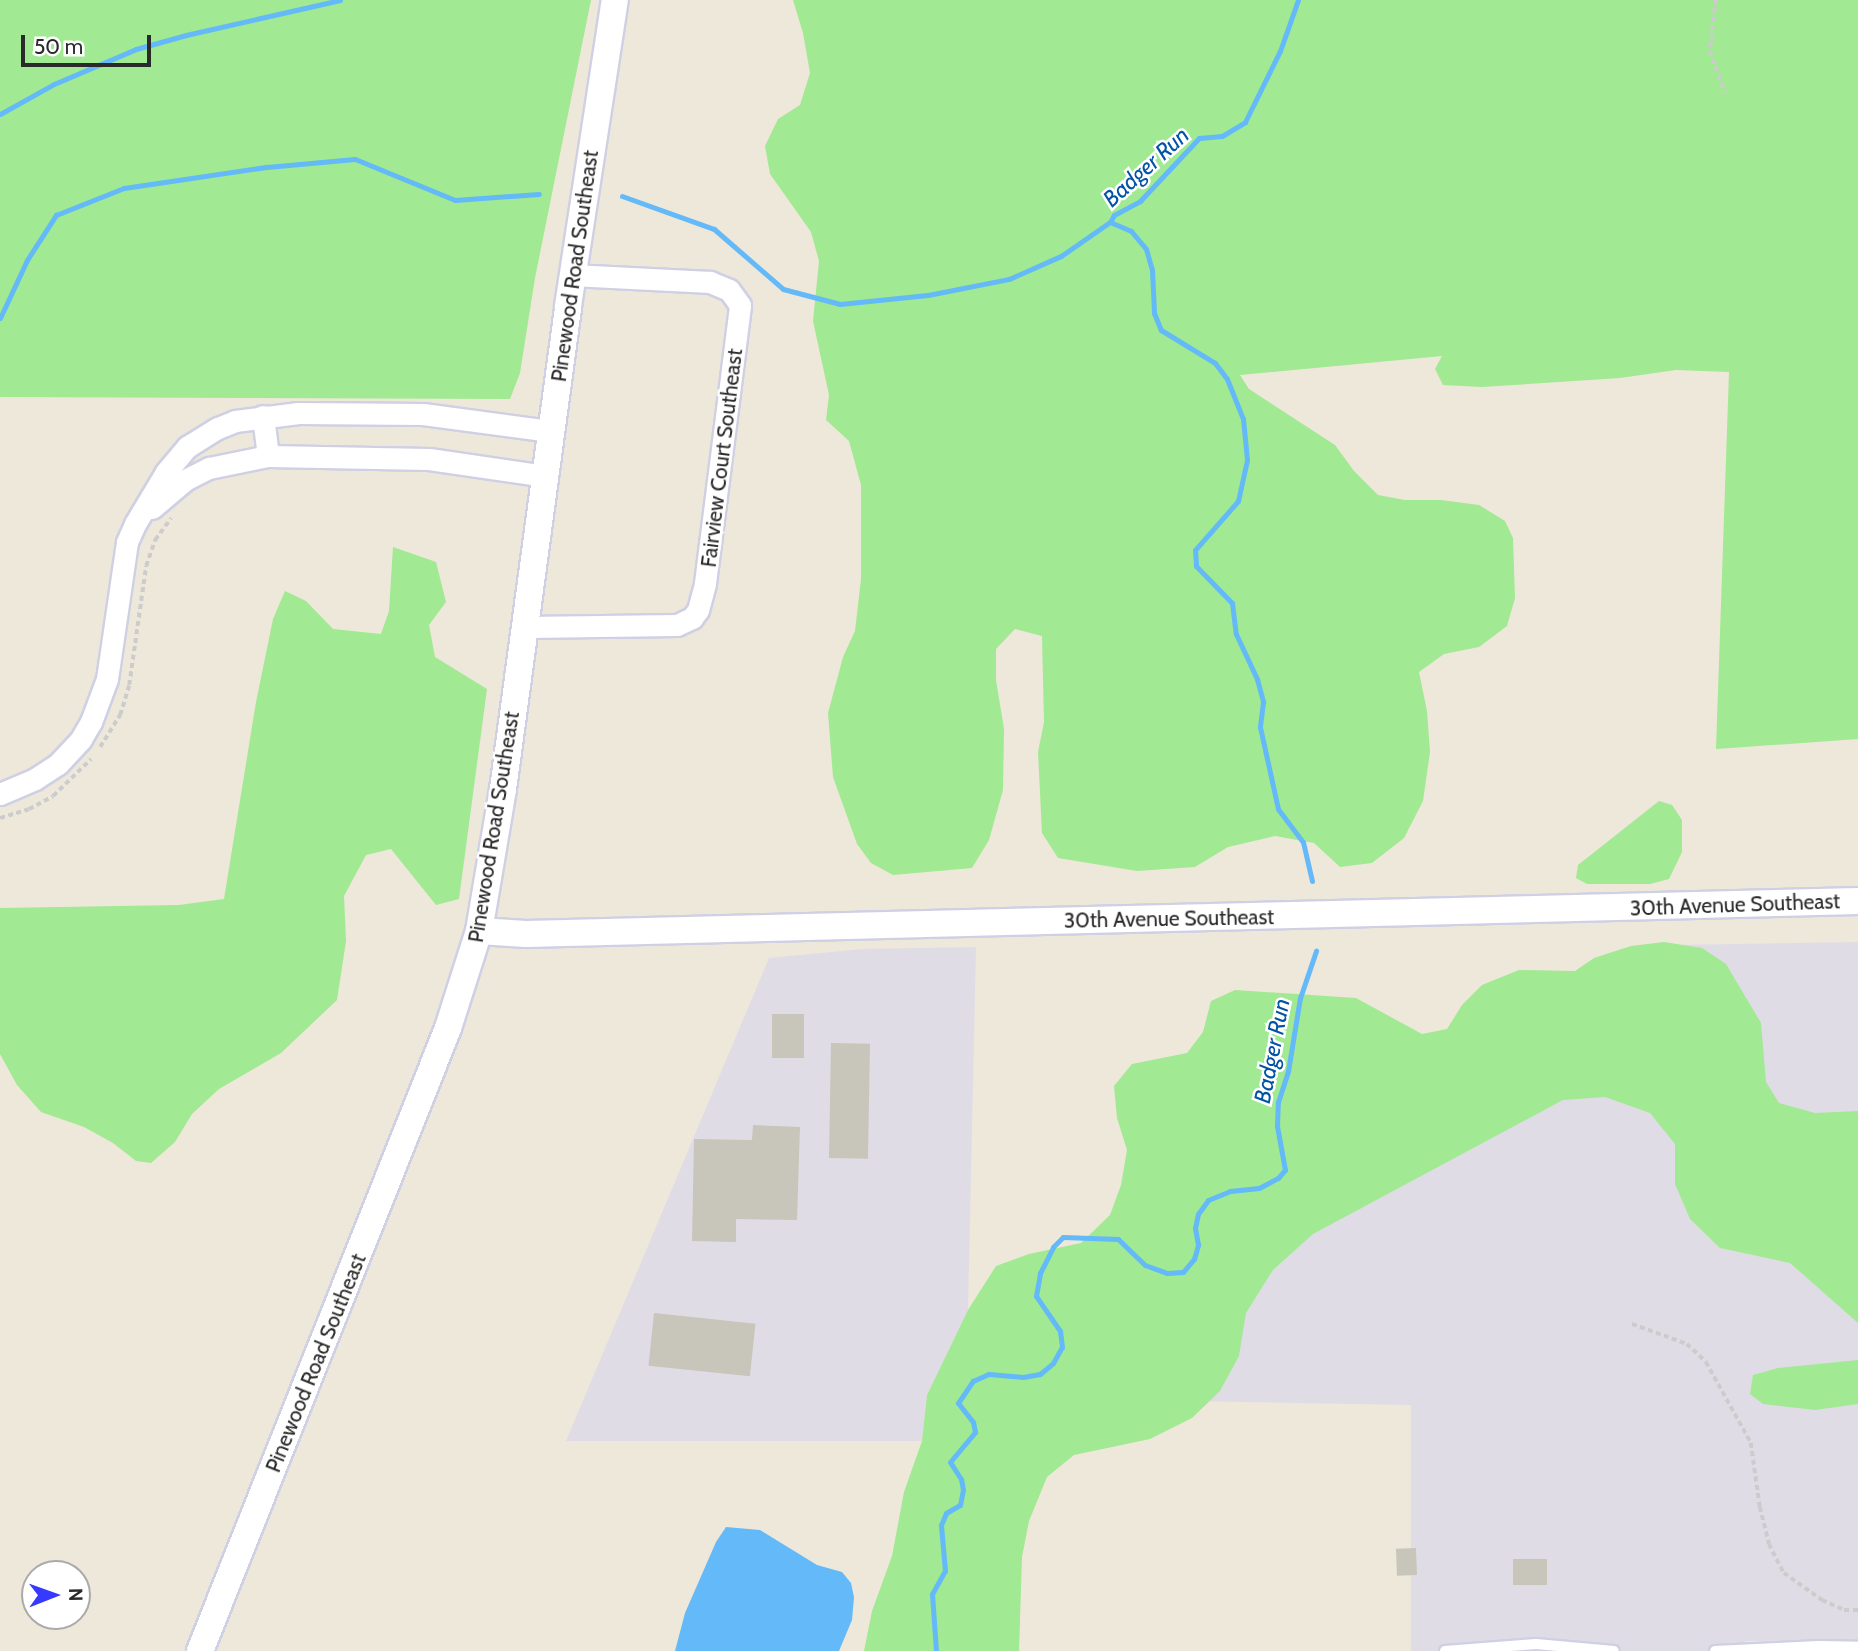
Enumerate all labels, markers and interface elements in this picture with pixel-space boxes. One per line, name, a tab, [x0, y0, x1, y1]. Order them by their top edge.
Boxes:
scale bar	[24, 21, 154, 65]
text: 50 m	[34, 34, 83, 59]
water label: Badger Run	[1097, 121, 1195, 213]
street label: Pinewood Road Southeast	[546, 149, 604, 383]
street label: Fairview Court Southeast	[696, 347, 748, 569]
street label: Pinewood Road Southeast	[463, 710, 525, 944]
street label: 30th Avenue Southeast	[1629, 889, 1841, 921]
street label: 30th Avenue Southeast	[1064, 905, 1274, 933]
water label: Badger Run	[1248, 996, 1296, 1106]
street label: Pinewood Road Southeast	[261, 1250, 371, 1476]
north arrow	[21, 1560, 91, 1630]
text: N	[64, 1588, 87, 1602]

